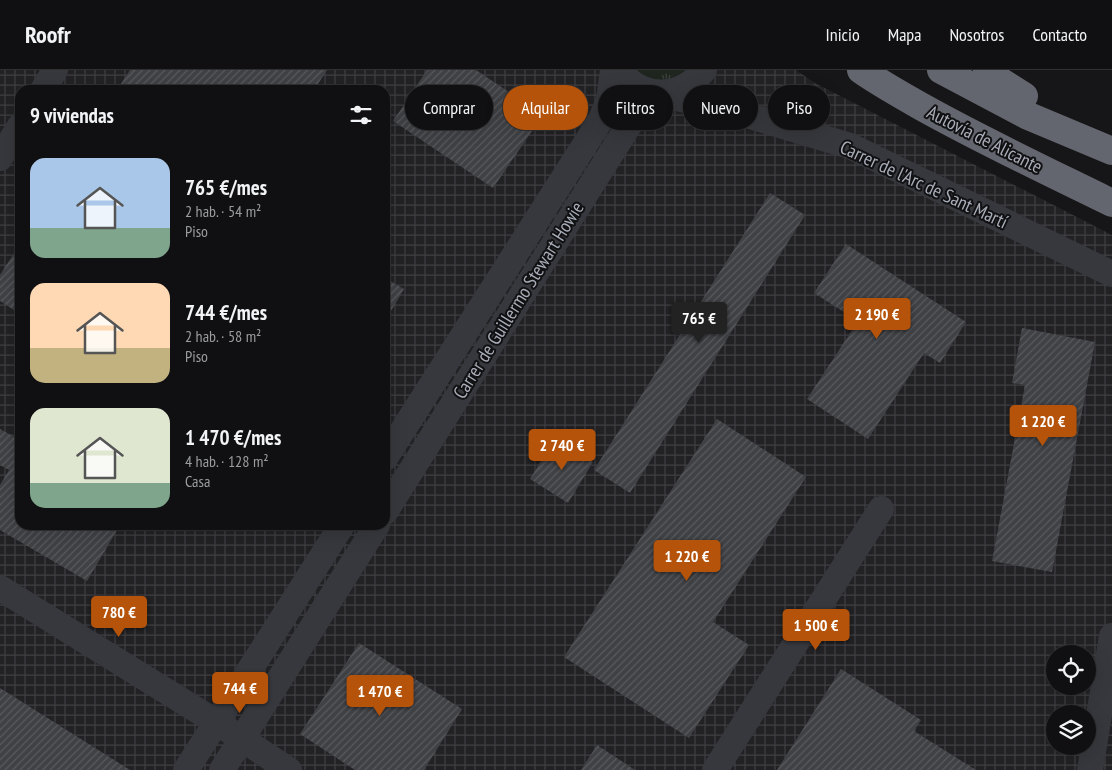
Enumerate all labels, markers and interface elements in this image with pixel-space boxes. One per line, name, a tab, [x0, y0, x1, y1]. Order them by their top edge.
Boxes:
text: Roofr	[25, 19, 71, 50]
text: Inicio	[826, 23, 860, 46]
text: Mapa	[888, 23, 921, 46]
text: Nosotros	[949, 23, 1004, 46]
text: Contacto	[1032, 23, 1087, 46]
chip: Comprar	[405, 85, 493, 130]
chip: Alquilar	[503, 85, 588, 130]
chip: Filtros	[598, 85, 673, 130]
chip: Nuevo	[683, 85, 758, 130]
chip: Piso	[768, 85, 830, 130]
street label: Autovía de Alicante	[923, 100, 1047, 178]
icon: filters	[347, 101, 375, 129]
text: 9 viviendas	[30, 102, 114, 129]
street label: Carrer de l'Arc de Sant Martí	[836, 135, 1012, 233]
text: 765 €/mes	[185, 174, 267, 201]
icon: home	[70, 178, 130, 238]
street label: Carrer de Guillermo Stewart Howie	[447, 197, 589, 403]
text: 2 hab. · 54 m²	[185, 201, 261, 221]
text: Piso	[185, 221, 208, 241]
pin: 2 190 €	[831, 298, 923, 340]
text: 744 €/mes	[185, 299, 267, 326]
pin: 765 €	[664, 302, 734, 344]
icon: home	[70, 303, 130, 363]
text: 2 190 €	[855, 304, 899, 324]
text: 765 €	[682, 308, 716, 328]
text: 2 hab. · 58 m²	[185, 326, 261, 346]
text: Piso	[185, 346, 208, 366]
pin: 1 220 €	[997, 404, 1089, 447]
text: 1 220 €	[1021, 411, 1065, 431]
text: 1 470 €/mes	[185, 424, 281, 451]
icon: home	[70, 428, 130, 488]
pin: 2 740 €	[516, 428, 608, 471]
text: 2 740 €	[540, 435, 584, 455]
text: 4 hab. · 128 m²	[185, 451, 269, 471]
text: Casa	[185, 471, 210, 491]
pin: 1 220 €	[641, 540, 733, 582]
text: 1 220 €	[665, 546, 709, 566]
pin: 780 €	[84, 596, 154, 638]
text: 780 €	[102, 602, 136, 622]
pin: 1 500 €	[770, 608, 862, 651]
text: 1 500 €	[794, 615, 838, 635]
map controls	[1046, 645, 1096, 755]
button: locate	[1046, 645, 1096, 695]
pin: 744 €	[205, 672, 275, 714]
pin: 1 470 €	[334, 674, 426, 717]
text: 744 €	[223, 678, 257, 698]
text: 1 470 €	[358, 681, 402, 701]
button: layers	[1046, 705, 1096, 755]

